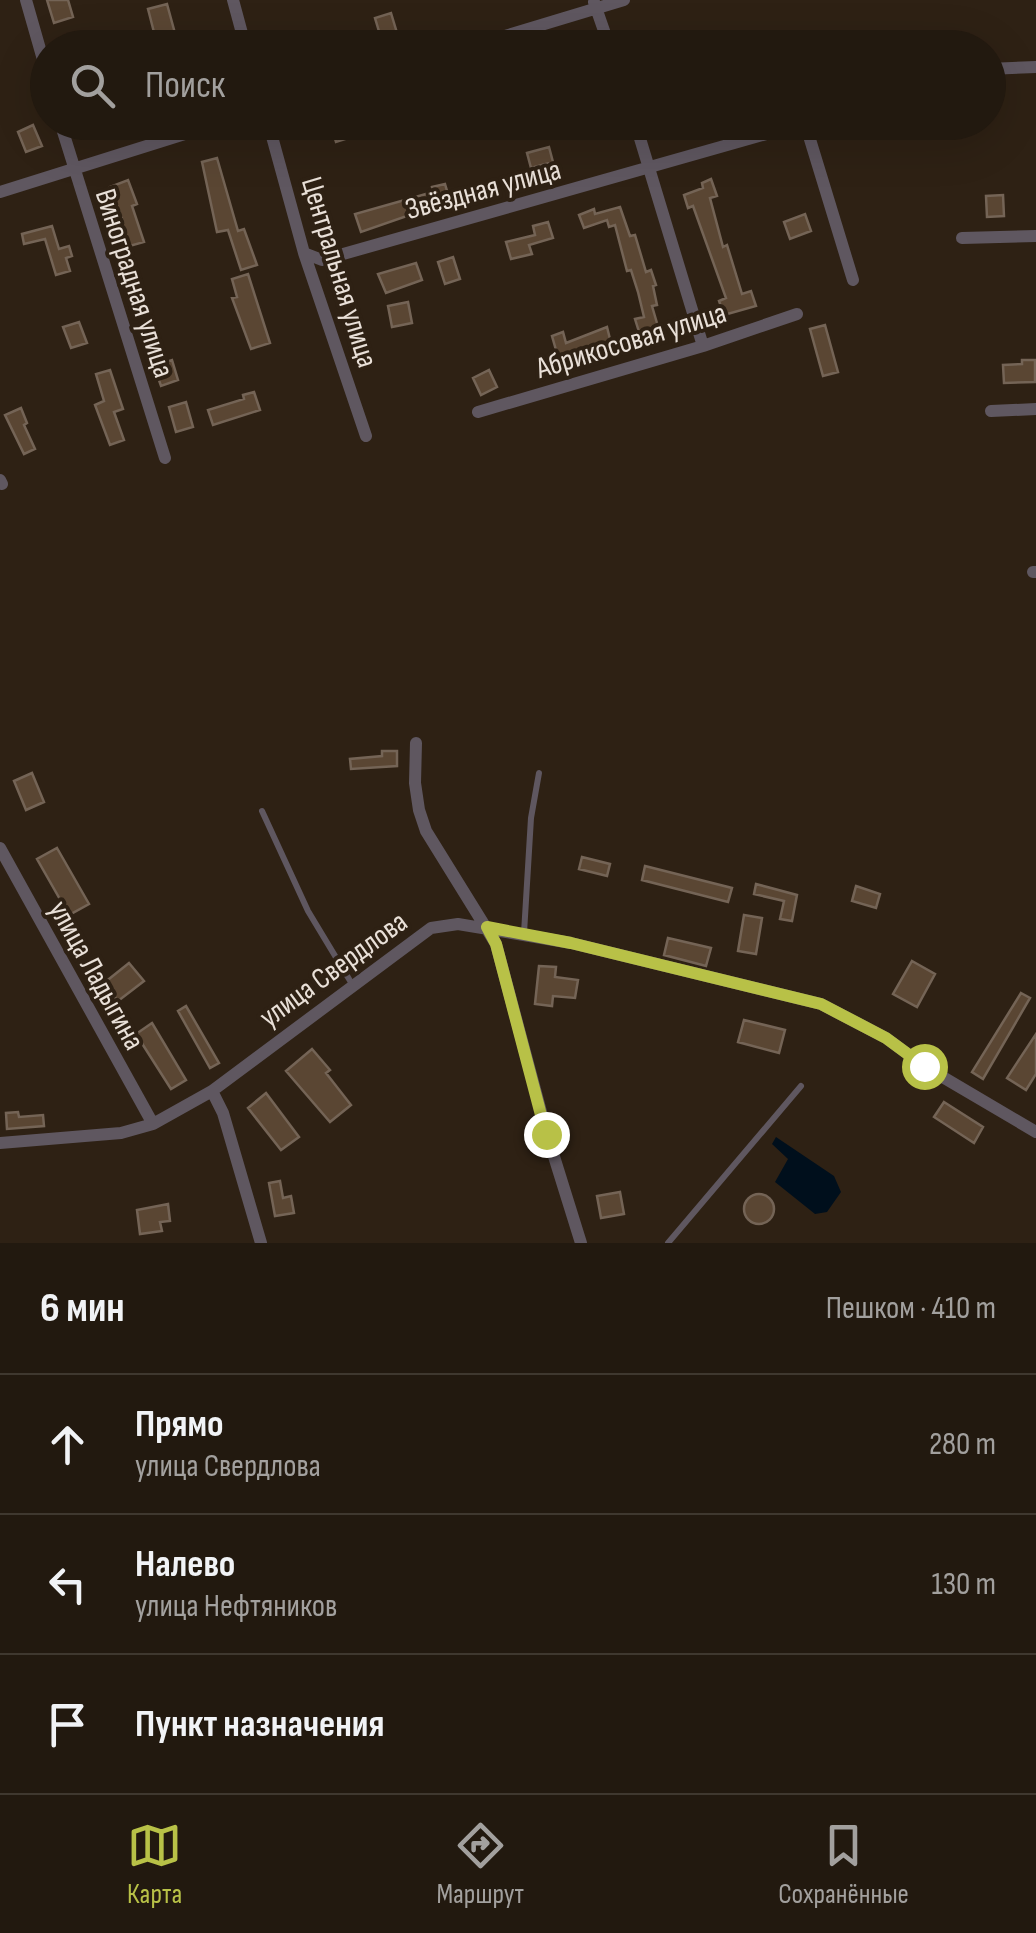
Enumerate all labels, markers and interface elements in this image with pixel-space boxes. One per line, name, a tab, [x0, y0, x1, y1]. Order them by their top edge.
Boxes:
search box	[30, 30, 1006, 140]
icon: search	[65, 58, 120, 113]
text: Поиск	[145, 63, 225, 108]
street label: Звёздная улица	[401, 152, 565, 228]
street label: Центральная улица	[293, 173, 385, 372]
street label: Виноградная улица	[87, 184, 182, 382]
street label: Абрикосовая улица	[531, 295, 731, 387]
street label: улица Ладыгина	[40, 895, 152, 1056]
street label: улица Свердлова	[253, 904, 415, 1036]
route start	[902, 1044, 948, 1090]
route end	[524, 1112, 570, 1158]
text: 6 мин	[40, 1283, 125, 1334]
text: Пешком · 410 m	[826, 1289, 996, 1328]
text: Прямо	[135, 1402, 224, 1447]
icon: ahead	[40, 1417, 95, 1472]
text: 280 m	[929, 1425, 996, 1464]
text: улица Свердлова	[135, 1447, 321, 1486]
text: Налево	[135, 1542, 235, 1587]
icon: left	[40, 1557, 95, 1612]
text: 130 m	[931, 1565, 996, 1604]
text: улица Нефтяников	[135, 1587, 337, 1626]
icon: arrive	[40, 1697, 95, 1752]
text: Пункт назначения	[135, 1702, 384, 1747]
tab: Карта	[127, 1818, 182, 1911]
tab: Маршрут	[436, 1818, 524, 1911]
tab: Сохранённые	[778, 1818, 909, 1911]

